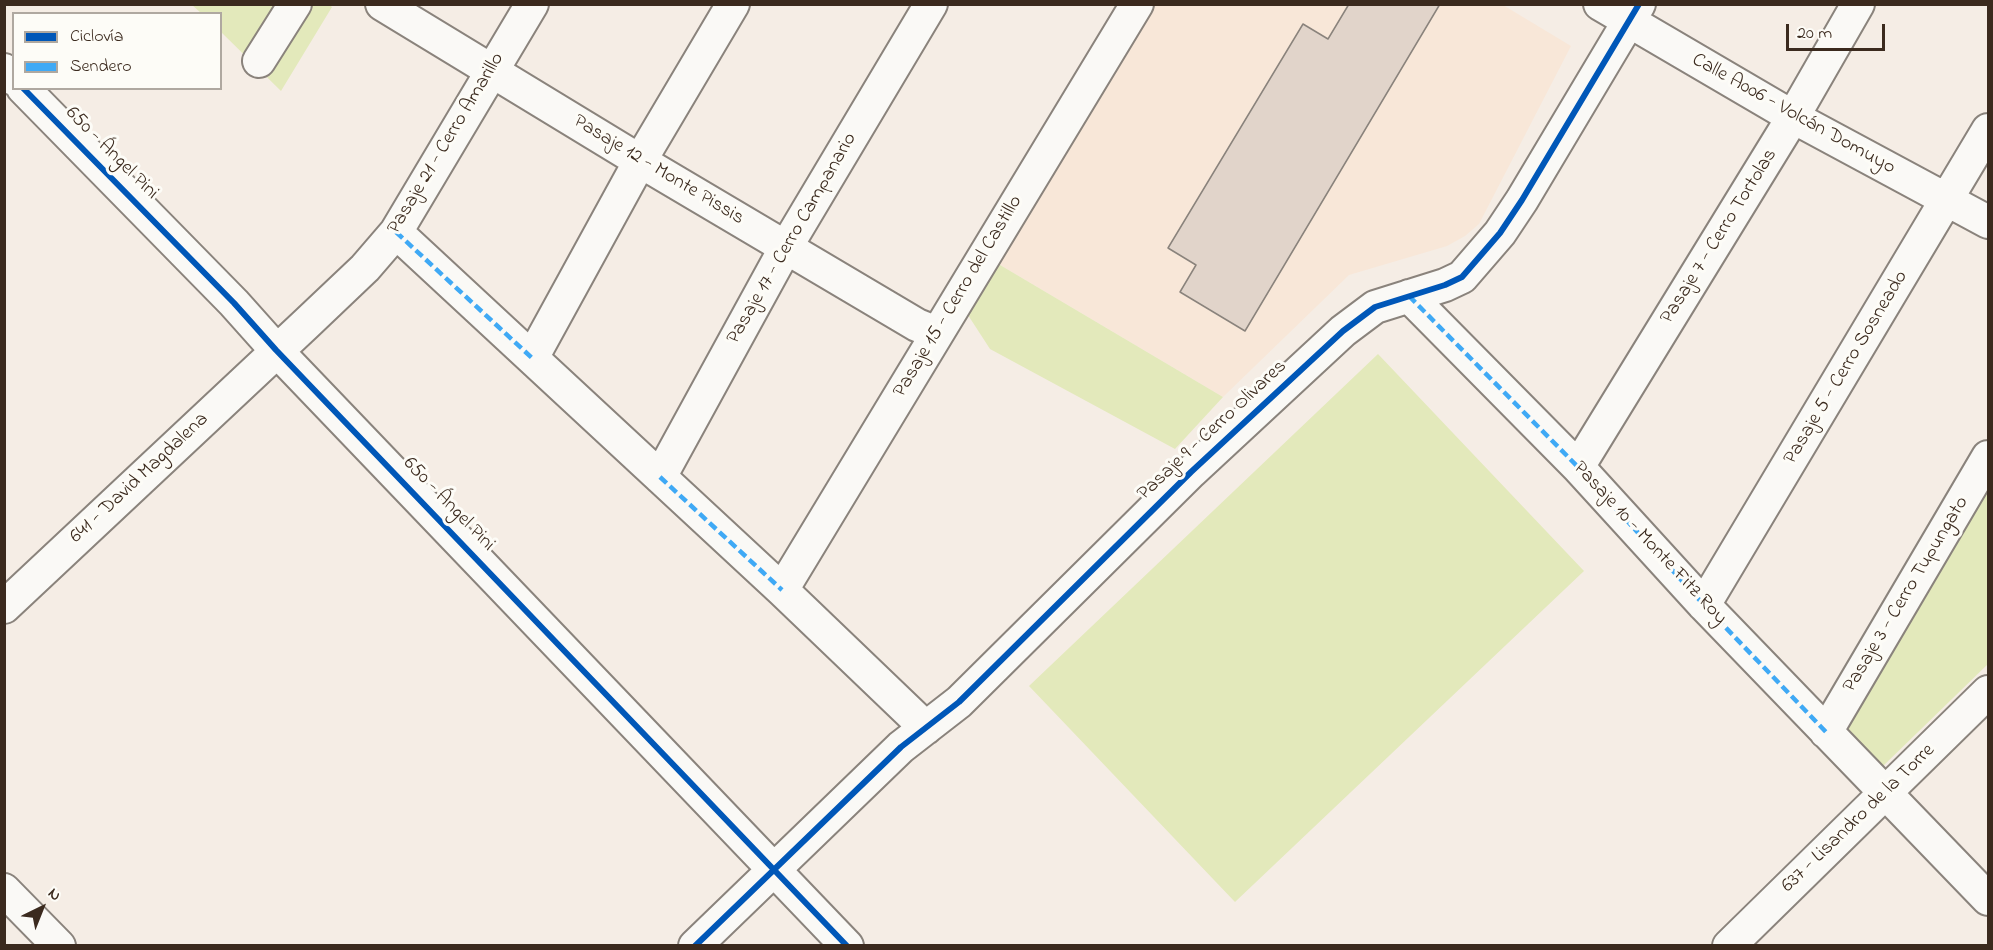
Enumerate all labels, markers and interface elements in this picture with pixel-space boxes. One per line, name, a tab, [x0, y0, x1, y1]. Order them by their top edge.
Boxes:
legend	[12, 12, 222, 90]
scale bar	[1789, 12, 1888, 50]
text: 20 m	[1797, 21, 1832, 47]
text: Ciclovía	[70, 24, 123, 50]
street label: Pasaje 21 - Cerro Amarillo	[383, 49, 511, 239]
street label: Calle A006 - Volcán Domuyo	[1687, 49, 1899, 181]
text: Sendero	[70, 54, 132, 80]
street label: 650 - Ángel Pini	[59, 102, 163, 206]
street label: Pasaje 12 - Monte Pissis	[568, 110, 748, 232]
street label: Pasaje 17 - Cerro Campanario	[723, 129, 863, 349]
street label: Pasaje 7 - Cerro Tortolas	[1656, 145, 1784, 329]
street label: Pasaje 15 - Cerro del Castillo	[889, 192, 1029, 402]
street label: Pasaje 5 - Cerro Sosneado	[1780, 267, 1914, 469]
street label: Pasaje 9 - Cerro Olivares	[1133, 356, 1293, 506]
street label: 641 - David Magdalena	[66, 409, 214, 549]
street label: 650 - Ángel Pini	[397, 453, 499, 557]
street label: Pasaje 10 - Monte Fitz Roy	[1567, 457, 1731, 631]
street label: Pasaje 3 - Cerro Tupungato	[1839, 493, 1975, 697]
street label: 637 - Lisandro de la Torre	[1777, 739, 1941, 899]
north arrow	[12, 878, 72, 938]
text: N	[42, 882, 66, 907]

